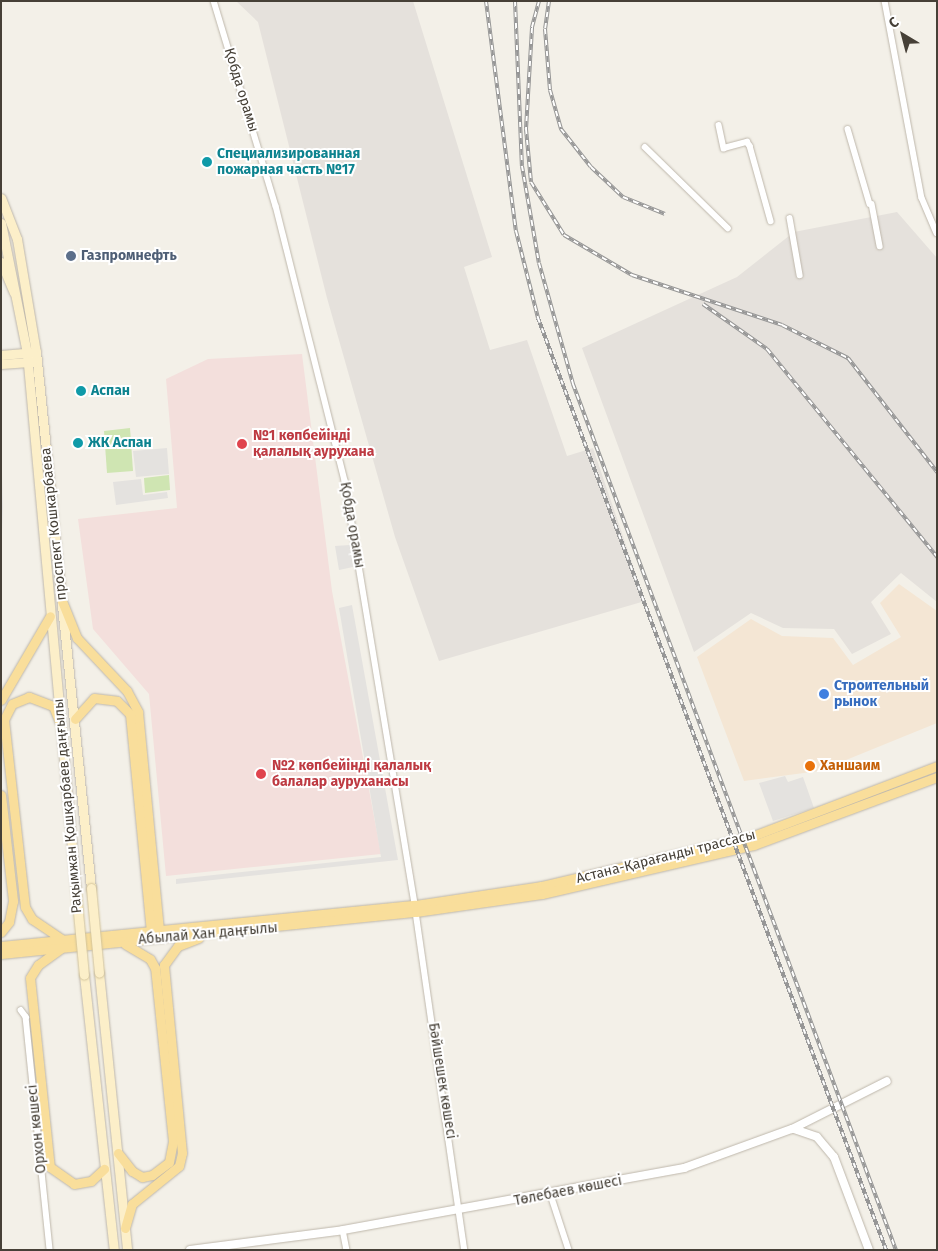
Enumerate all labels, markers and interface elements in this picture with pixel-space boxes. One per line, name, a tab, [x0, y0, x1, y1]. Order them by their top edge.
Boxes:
north arrow	[878, 10, 928, 60]
text: С	[885, 13, 902, 32]
street label: Қобда орамы	[220, 46, 262, 134]
place label: Специализированная пожарная часть №17	[217, 146, 360, 178]
marker: Специализированная пожарная часть №17	[201, 156, 213, 168]
place label: Газпромнефть	[81, 248, 177, 264]
marker: Газпромнефть	[65, 250, 77, 262]
place label: Аспан	[91, 383, 130, 399]
marker: Аспан	[75, 385, 87, 397]
place label: №1 көпбейінді қалалық аурухана	[253, 428, 374, 461]
place label: ЖК Аспан	[88, 435, 152, 451]
marker: ЖК Аспан	[72, 437, 84, 449]
marker: №1 көпбейінді қалалық аурухана	[235, 437, 249, 451]
street label: проспект Кошкарбаева	[38, 447, 70, 601]
street label: Қобда орамы	[336, 481, 368, 569]
place label: Строительный рынок	[834, 678, 929, 710]
marker: Строительный рынок	[818, 688, 830, 700]
street label: Рақымжан Қошқарбаев даңғылы	[50, 698, 86, 914]
place label: №2 көпбейінді қалалық балалар ауруханасы	[272, 758, 431, 790]
place label: Ханшаим	[820, 758, 880, 774]
marker: Ханшаим	[804, 760, 816, 772]
marker: №2 көпбейінді қалалық балалар ауруханасы	[254, 767, 268, 781]
street label: Астана-Қарағанды трассасы	[575, 827, 757, 887]
street label: Абылай Хан даңғылы	[138, 920, 278, 948]
street label: Бәйшешек көшесі	[425, 1022, 459, 1140]
street label: Орхон көшесі	[24, 1084, 50, 1174]
street label: Төлебаев көшесі	[513, 1172, 623, 1210]

